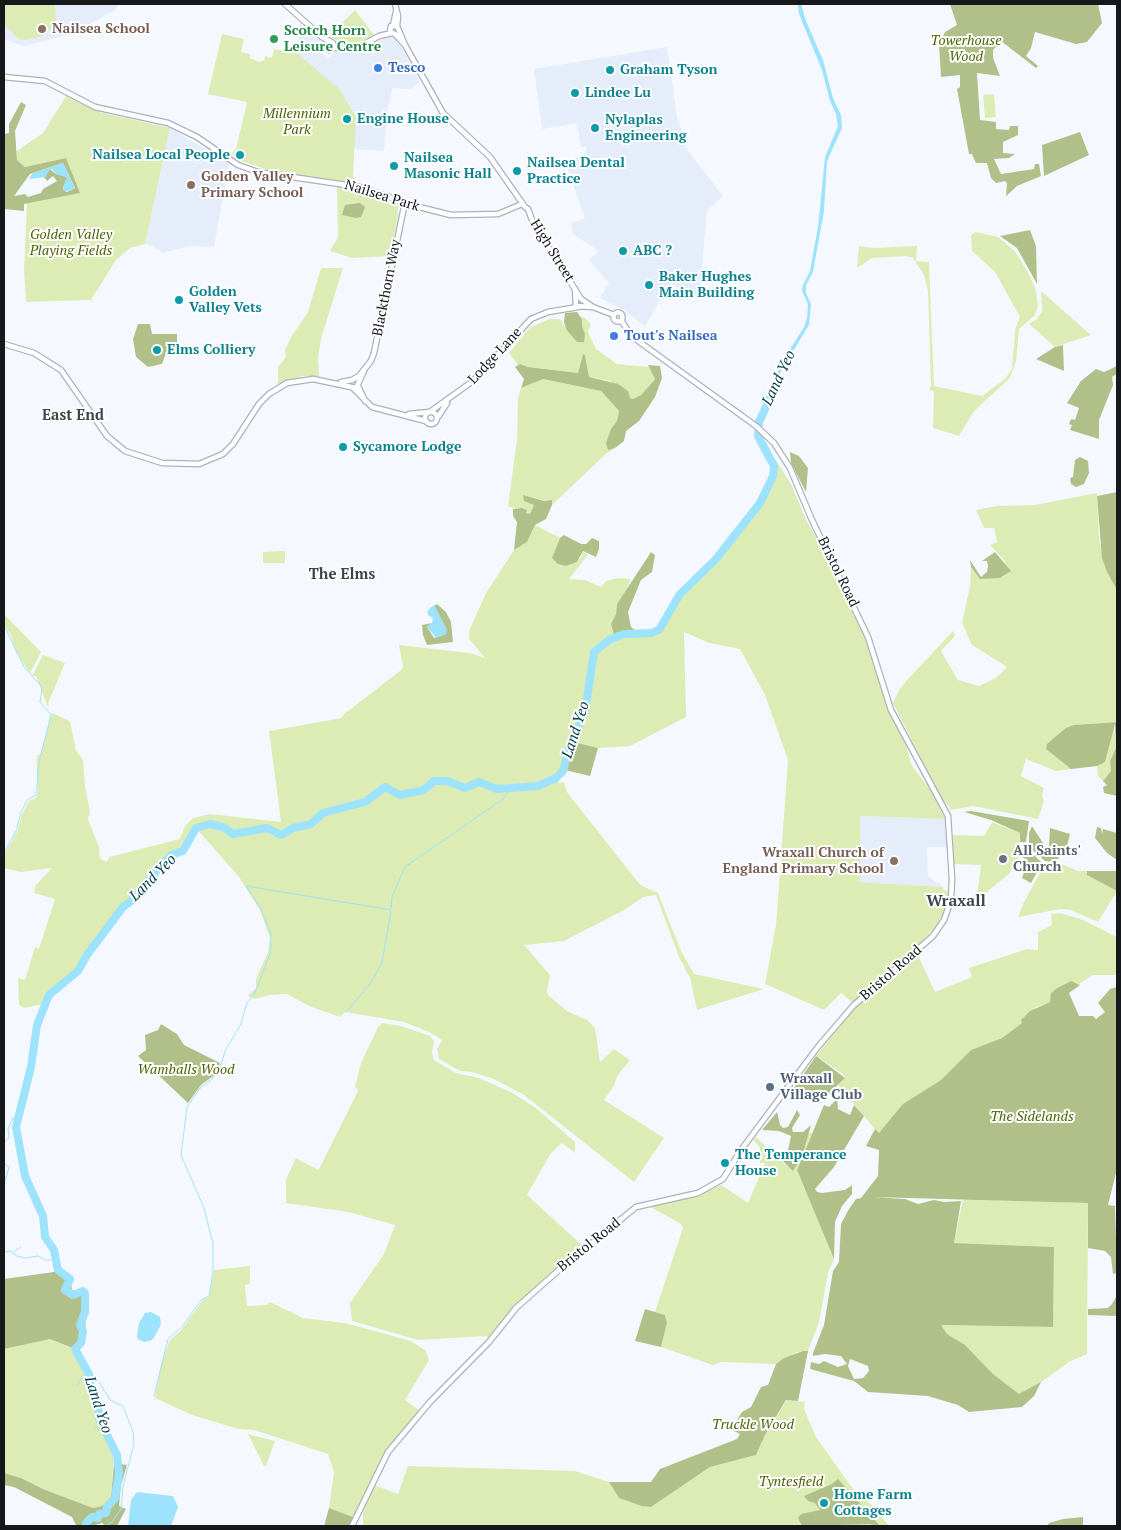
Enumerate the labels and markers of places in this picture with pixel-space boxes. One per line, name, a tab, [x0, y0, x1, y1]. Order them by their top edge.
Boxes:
place label: Nailsea School	[52, 21, 150, 37]
marker: Nailsea School	[36, 23, 48, 35]
place label: Scotch Horn Leisure Centre	[284, 23, 381, 56]
marker: Scotch Horn Leisure Centre	[268, 33, 280, 45]
place label: Tesco	[388, 60, 425, 76]
marker: Tesco	[372, 62, 384, 74]
place label: Graham Tyson	[620, 62, 718, 78]
marker: Graham Tyson	[604, 64, 616, 76]
place label: Lindee Lu	[585, 85, 651, 101]
marker: Lindee Lu	[569, 87, 581, 99]
place label: Engine House	[357, 111, 449, 127]
place label: Nylaplas Engineering	[605, 112, 687, 144]
marker: Engine House	[341, 113, 353, 125]
marker: Nylaplas Engineering	[589, 122, 601, 134]
place label: Nailsea Local People	[92, 147, 230, 163]
marker: Nailsea Local People	[234, 149, 246, 161]
place label: Nailsea Masonic Hall	[404, 150, 492, 182]
place label: Nailsea Dental Practice	[527, 155, 625, 188]
marker: Nailsea Masonic Hall	[388, 160, 400, 172]
marker: Nailsea Dental Practice	[511, 165, 523, 177]
place label: Golden Valley Primary School	[201, 169, 303, 202]
marker: Golden Valley Primary School	[185, 179, 197, 191]
place label: ABC ?	[633, 243, 672, 259]
marker: ABC ?	[617, 245, 629, 257]
place label: Baker Hughes Main Building	[659, 269, 754, 302]
marker: Baker Hughes Main Building	[643, 279, 655, 291]
place label: Golden Valley Vets	[189, 284, 262, 316]
marker: Golden Valley Vets	[173, 294, 185, 306]
place label: Tout's Nailsea	[624, 328, 718, 344]
marker: Tout's Nailsea	[608, 330, 620, 342]
place label: Elms Colliery	[167, 342, 255, 358]
marker: Elms Colliery	[151, 344, 163, 356]
place label: Sycamore Lodge	[353, 439, 461, 455]
marker: Sycamore Lodge	[337, 441, 349, 453]
place label: All Saints' Church	[1013, 843, 1081, 876]
place label: Wraxall Church of England Primary School	[723, 845, 884, 878]
marker: All Saints' Church	[997, 853, 1009, 865]
marker: Wraxall Church of England Primary School	[888, 855, 900, 867]
place label: Wraxall Village Club	[780, 1071, 862, 1104]
marker: Wraxall Village Club	[764, 1081, 776, 1093]
place label: The Temperance House	[735, 1147, 847, 1180]
marker: The Temperance House	[719, 1157, 731, 1169]
place label: Home Farm Cottages	[834, 1487, 912, 1520]
marker: Home Farm Cottages	[818, 1497, 830, 1509]

